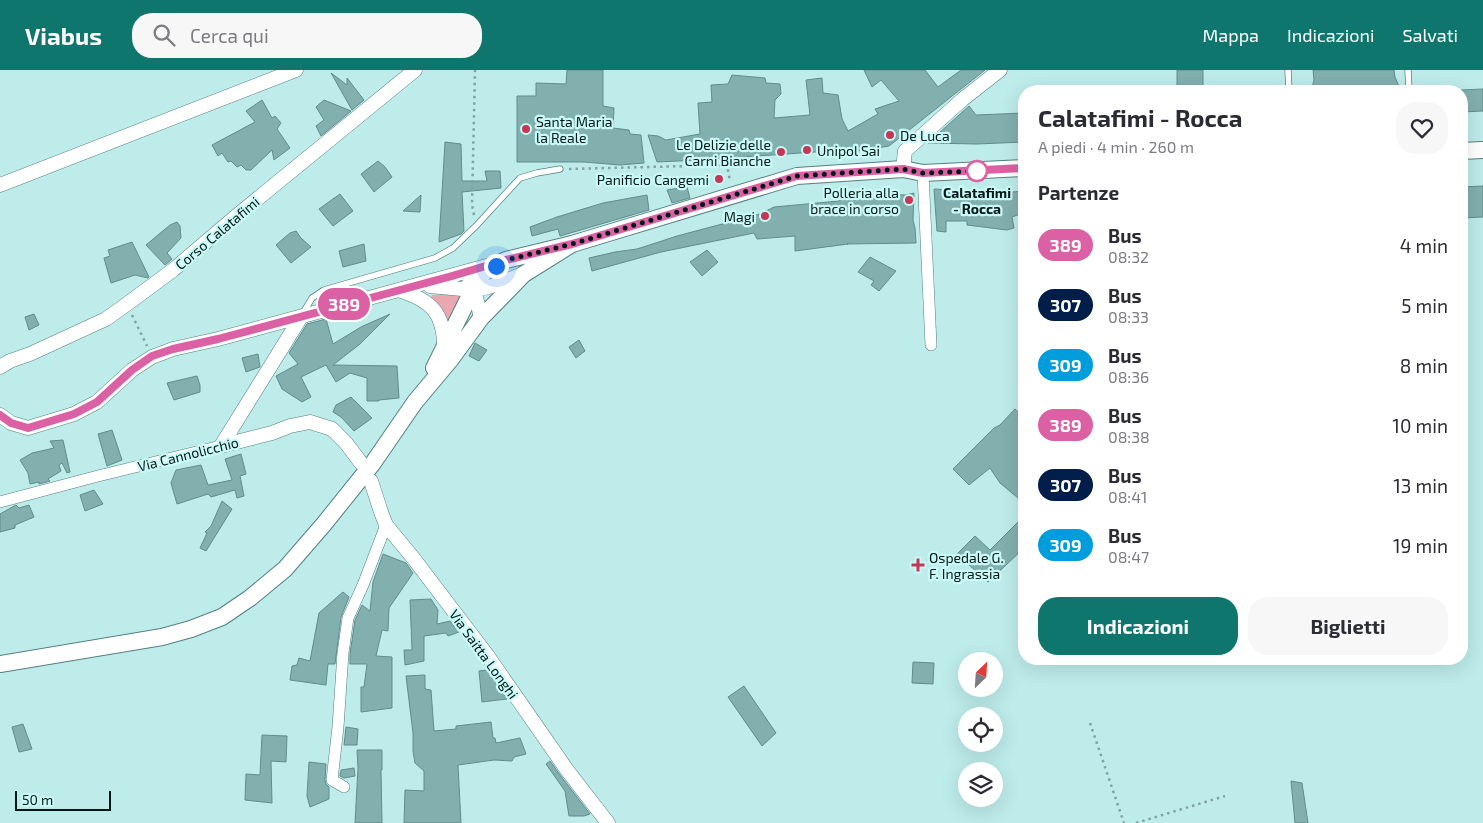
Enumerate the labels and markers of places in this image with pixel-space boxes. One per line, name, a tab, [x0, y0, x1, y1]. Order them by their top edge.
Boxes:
place label: Santa Maria la Reale	[536, 113, 613, 146]
marker: Santa Maria la Reale	[520, 123, 532, 135]
place label: De Luca	[900, 127, 950, 144]
marker: De Luca	[884, 129, 896, 141]
place label: Le Delizie delle Carni Bianche	[676, 136, 771, 169]
place label: Unipol Sai	[817, 142, 880, 159]
marker: Unipol Sai	[801, 144, 813, 156]
marker: Le Delizie delle Carni Bianche	[775, 146, 787, 158]
marker: Calatafimi - Rocca	[966, 160, 988, 182]
place label: Panificio Cangemi	[597, 171, 709, 188]
marker: Panificio Cangemi	[713, 173, 725, 185]
place label: Polleria alla brace in corso	[810, 184, 899, 217]
place label: Calatafimi - Rocca	[943, 184, 1011, 217]
marker: Polleria alla brace in corso	[903, 194, 915, 206]
place label: Magi	[724, 208, 755, 225]
marker: Magi	[759, 210, 771, 222]
place label: Ospedale G. F. Ingrassia	[929, 549, 1004, 582]
marker: Ospedale G. F. Ingrassia	[911, 558, 925, 572]

